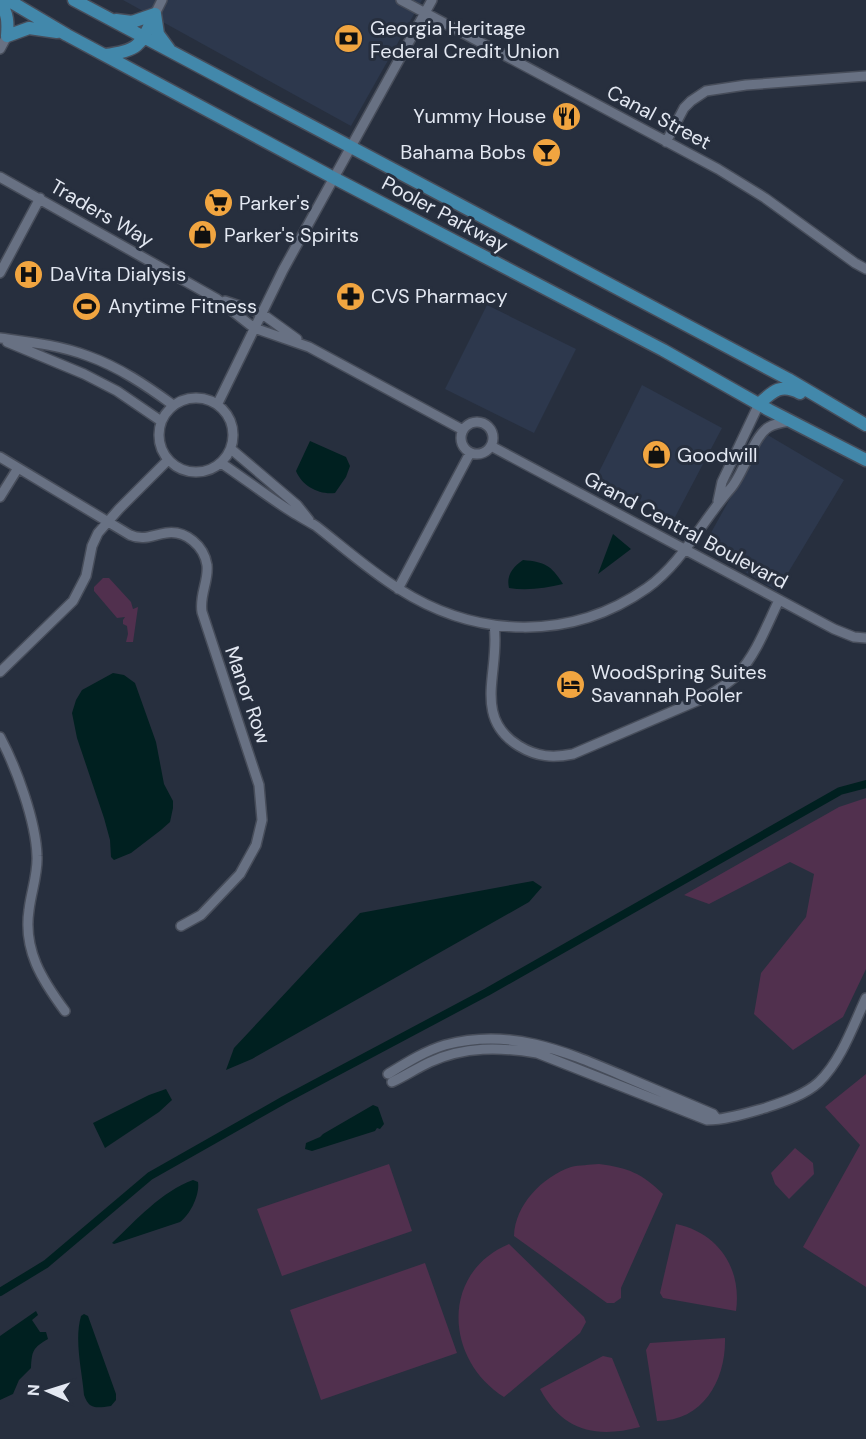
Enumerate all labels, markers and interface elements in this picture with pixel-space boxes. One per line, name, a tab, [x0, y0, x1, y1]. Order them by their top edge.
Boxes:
place label: Georgia Heritage Federal Credit Union	[370, 15, 560, 64]
bank icon: Georgia Heritage Federal Credit Union	[333, 23, 365, 55]
street label: Canal Street	[603, 79, 716, 155]
restaurant icon: Yummy House	[551, 100, 583, 132]
place label: Yummy House	[413, 103, 546, 129]
bar icon: Bahama Bobs	[531, 136, 563, 168]
place label: Bahama Bobs	[400, 139, 526, 165]
street label: Pooler Parkway	[377, 170, 513, 258]
street label: Traders Way	[46, 173, 158, 253]
supermarket icon: Parker's	[202, 187, 234, 219]
place label: Parker's	[239, 190, 310, 216]
shop icon: Parker's Spirits	[187, 219, 219, 251]
place label: Parker's Spirits	[224, 222, 359, 248]
hospital icon: DaVita Dialysis	[13, 258, 45, 290]
place label: DaVita Dialysis	[50, 261, 186, 287]
pharmacy icon: CVS Pharmacy	[334, 280, 366, 312]
place label: CVS Pharmacy	[371, 283, 508, 309]
sports icon: Anytime Fitness	[71, 290, 103, 322]
place label: Anytime Fitness	[108, 293, 257, 319]
shop icon: Goodwill	[640, 439, 672, 471]
place label: Goodwill	[677, 442, 757, 468]
street label: Grand Central Boulevard	[580, 465, 792, 595]
street label: Manor Row	[219, 643, 277, 747]
place label: WoodSpring Suites Savannah Pooler	[591, 659, 767, 708]
hotel icon: WoodSpring Suites Savannah Pooler	[554, 668, 586, 700]
north arrow	[18, 1361, 78, 1421]
text: N	[23, 1384, 44, 1397]

